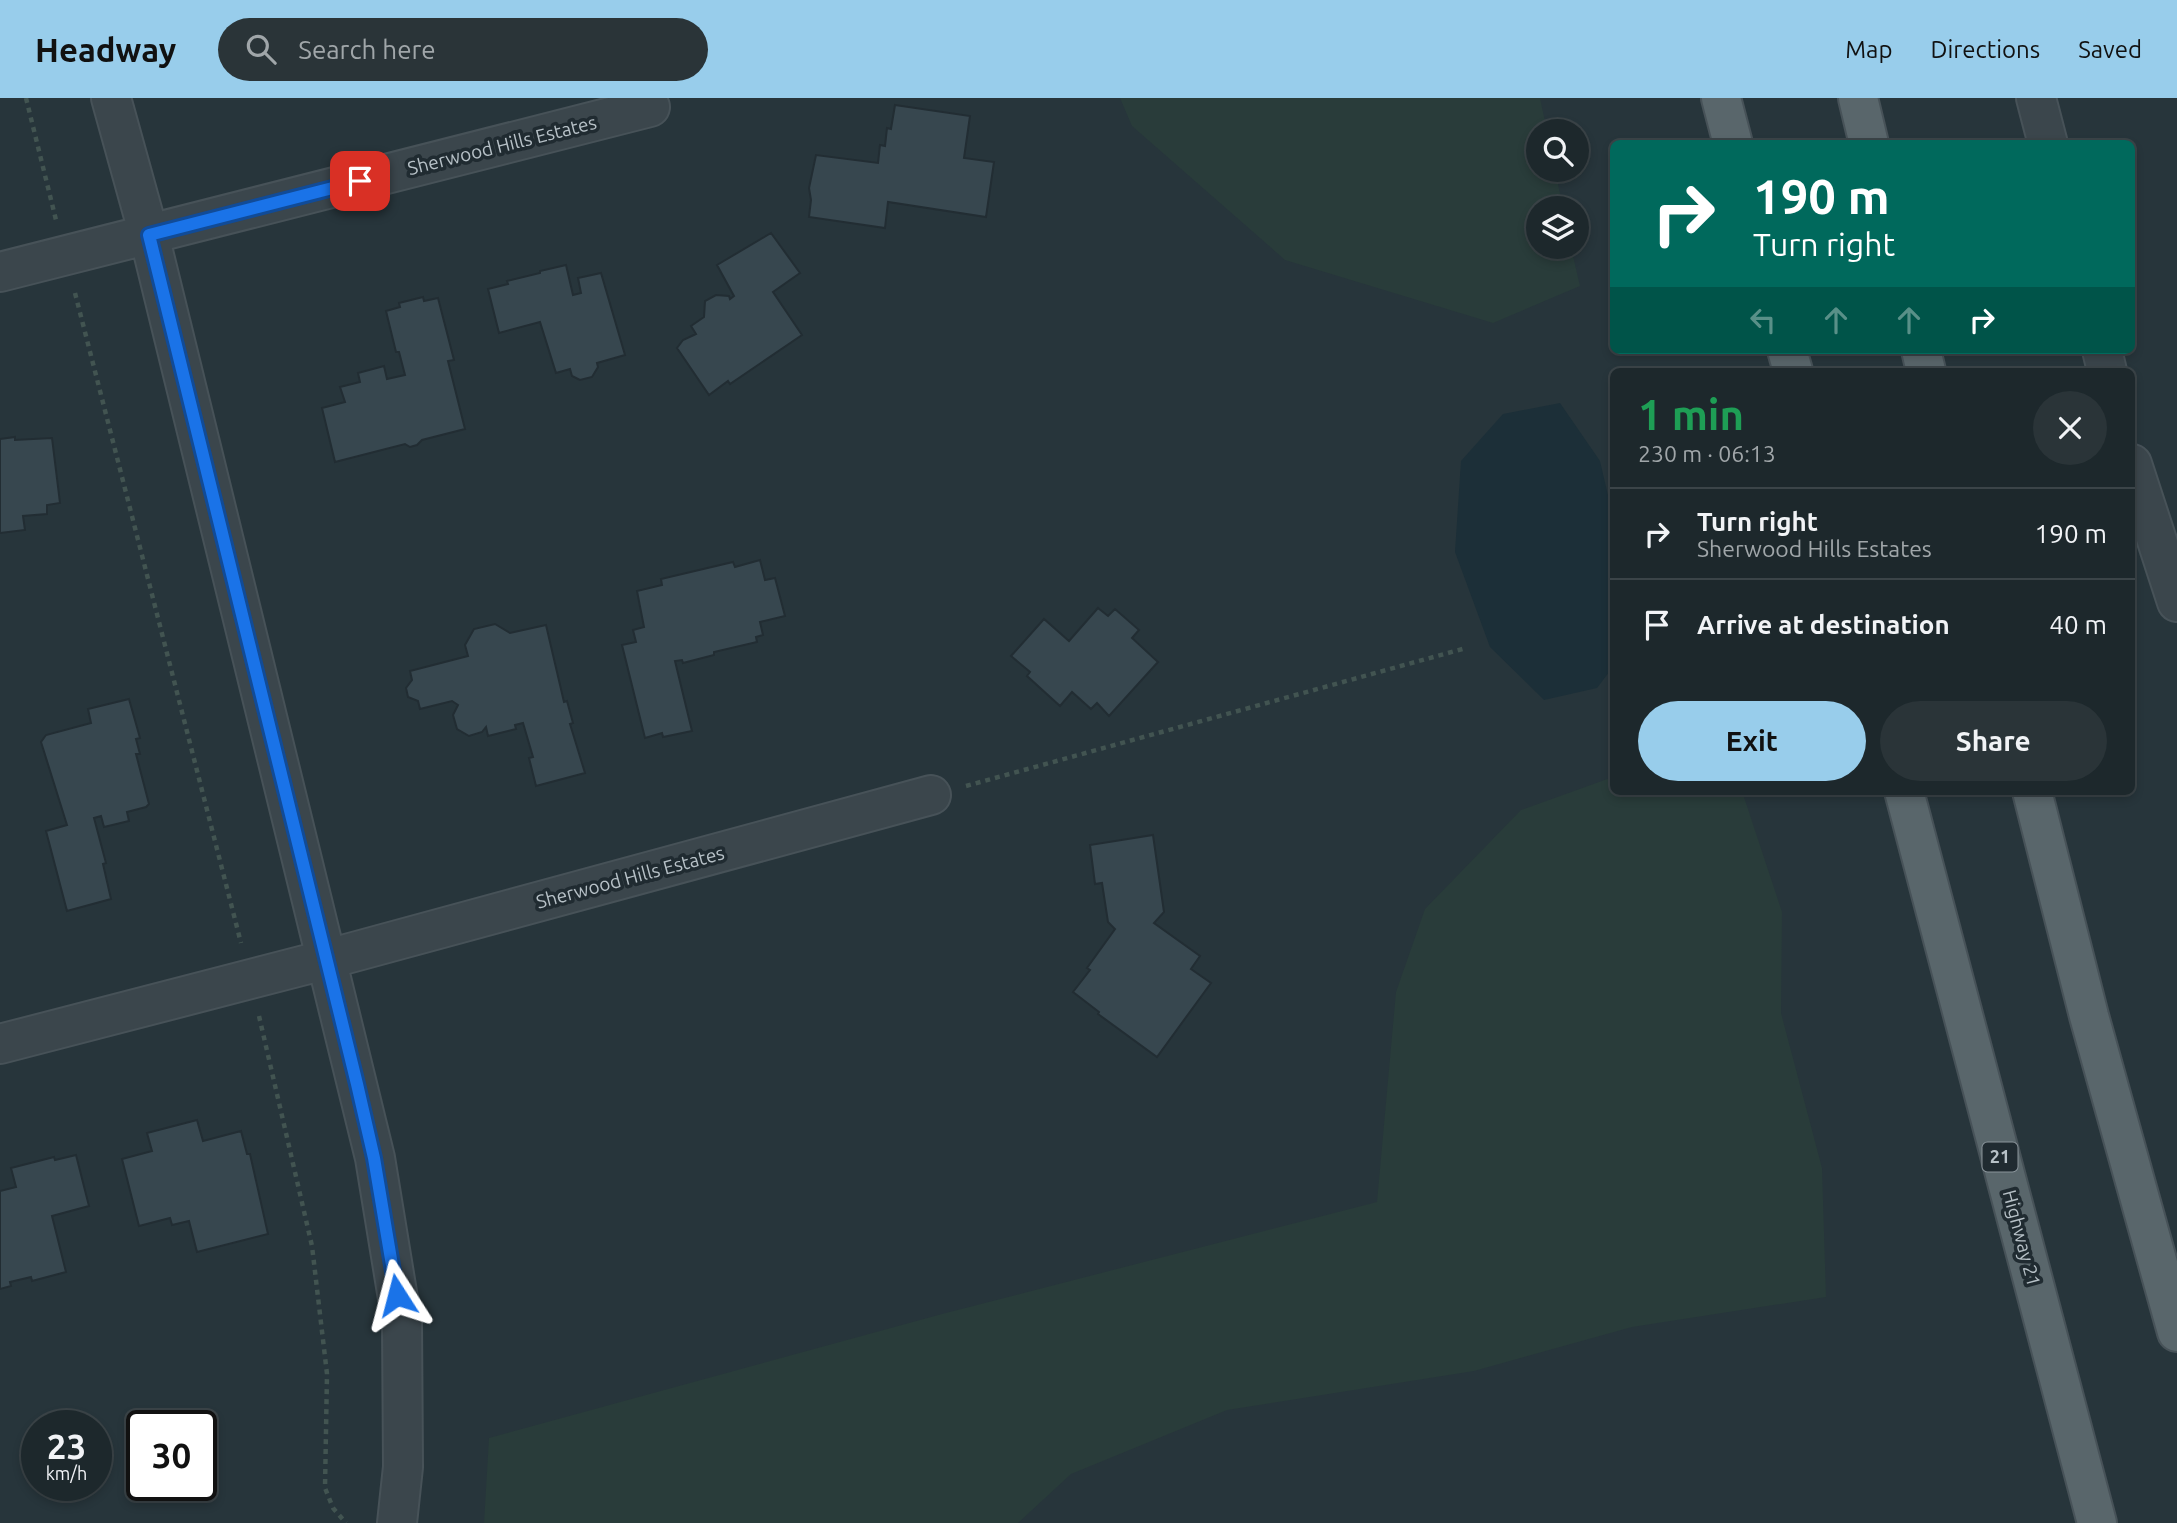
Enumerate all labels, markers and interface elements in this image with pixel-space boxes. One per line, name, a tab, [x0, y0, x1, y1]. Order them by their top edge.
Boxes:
search box	[218, 18, 708, 81]
icon: search	[242, 30, 280, 68]
text: Headway	[35, 31, 176, 68]
text: Search here	[298, 35, 436, 64]
text: Map	[1845, 36, 1892, 63]
text: Directions	[1930, 36, 2040, 63]
text: Saved	[2078, 36, 2142, 63]
street label: Sherwood Hills Estates	[405, 111, 599, 179]
map controls	[1526, 119, 1589, 259]
button: search	[1526, 119, 1589, 182]
pin	[330, 151, 390, 211]
icon: arrive	[341, 162, 379, 200]
icon: right	[1638, 168, 1729, 259]
text: 190 m	[1753, 168, 1890, 223]
button: layers	[1526, 196, 1589, 259]
text: Turn right	[1753, 226, 1895, 262]
icon: left	[1744, 301, 1782, 339]
icon: ahead	[1817, 301, 1855, 339]
icon: ahead	[1890, 301, 1928, 339]
icon: right	[1963, 301, 2001, 339]
text: 1 min	[1638, 391, 1744, 438]
button: close	[2033, 391, 2107, 465]
text: 230 m · 06:13	[1638, 441, 1776, 466]
text: Turn right	[1697, 507, 1818, 536]
icon: right	[1638, 515, 1676, 553]
text: 190 m	[2035, 519, 2107, 548]
text: Sherwood Hills Estates	[1697, 536, 1932, 561]
icon: arrive	[1638, 606, 1676, 644]
text: Arrive at destination	[1697, 610, 1950, 639]
text: 40 m	[2049, 610, 2107, 639]
button: Exit	[1638, 701, 1866, 781]
button: Share	[1880, 701, 2107, 781]
street label: Sherwood Hills Estates	[533, 841, 727, 913]
road number: 21	[1982, 1142, 2018, 1172]
street label: Highway 21	[1999, 1187, 2045, 1289]
position arrow	[360, 1258, 434, 1332]
speed limit sign: 30	[126, 1410, 217, 1501]
text: 23	[47, 1426, 86, 1466]
text: km/h	[46, 1463, 87, 1483]

